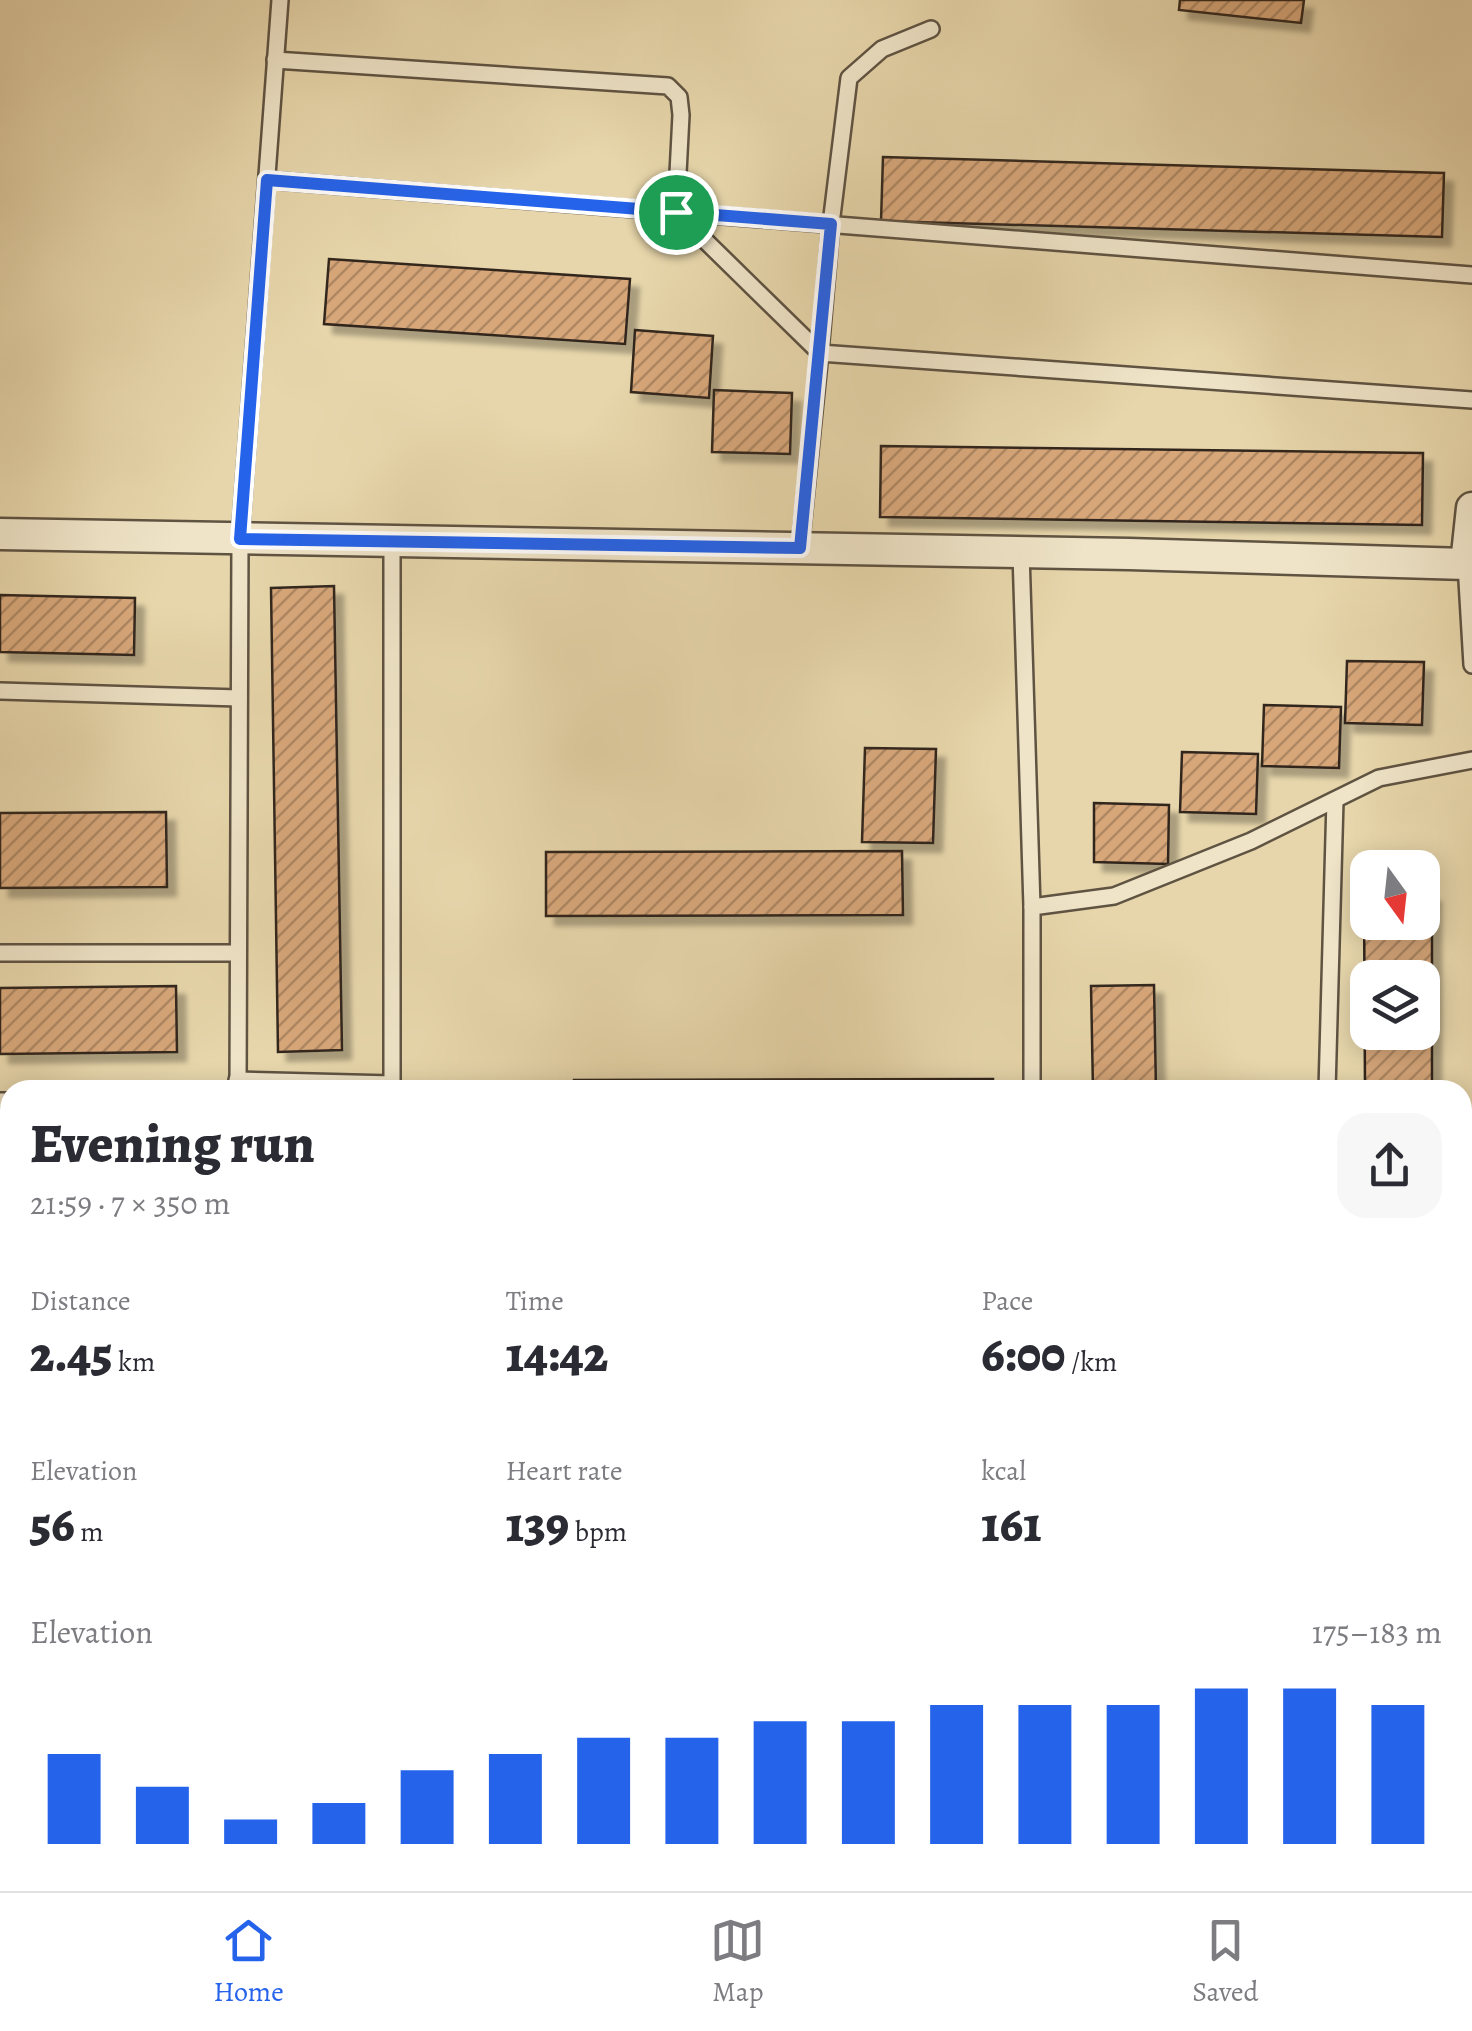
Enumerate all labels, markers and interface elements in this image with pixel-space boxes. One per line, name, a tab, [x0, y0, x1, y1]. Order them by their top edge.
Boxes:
pin	[634, 170, 719, 255]
icon: arrive	[649, 185, 704, 240]
north arrow	[1350, 850, 1440, 940]
map controls	[1350, 850, 1440, 1050]
button: layers	[1350, 960, 1440, 1050]
text: Evening run	[30, 1106, 315, 1181]
button: share	[1337, 1113, 1442, 1218]
text: 21:59 · 7 × 350 m	[30, 1181, 230, 1225]
text: Distance	[30, 1282, 130, 1320]
text: Time	[506, 1282, 564, 1320]
text: Pace	[981, 1282, 1033, 1320]
text: 2.45	[30, 1320, 113, 1388]
text: 14:42	[506, 1320, 608, 1388]
text: 6:00	[981, 1320, 1065, 1388]
text: km	[113, 1343, 155, 1381]
text: /km	[1065, 1343, 1117, 1381]
text: Elevation	[30, 1452, 137, 1490]
text: Heart rate	[506, 1452, 623, 1490]
text: kcal	[981, 1452, 1026, 1490]
text: 56	[30, 1490, 75, 1558]
text: 139	[506, 1490, 569, 1558]
text: 161	[981, 1490, 1041, 1558]
text: m	[75, 1513, 104, 1551]
text: bpm	[569, 1513, 627, 1551]
text: Elevation	[30, 1610, 153, 1654]
text: 175–183 m	[1312, 1610, 1442, 1654]
tab: Home	[213, 1913, 284, 2011]
tab: Map	[710, 1913, 765, 2011]
tab: Saved	[1192, 1913, 1259, 2011]

